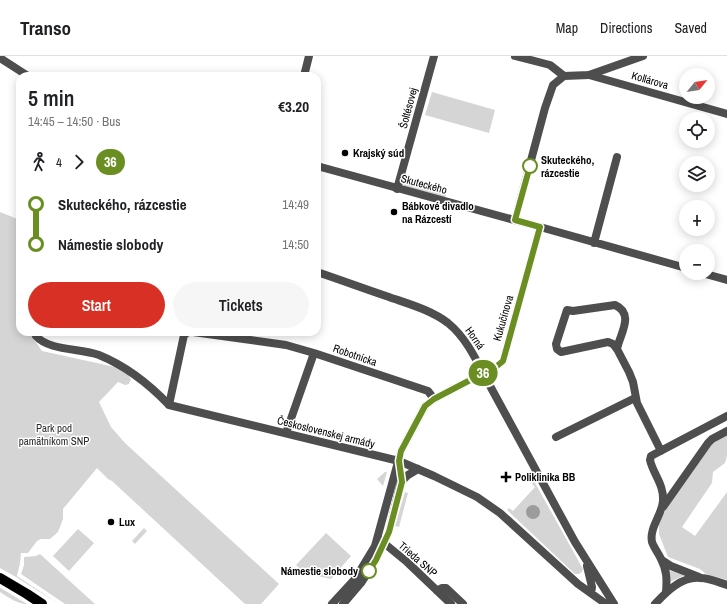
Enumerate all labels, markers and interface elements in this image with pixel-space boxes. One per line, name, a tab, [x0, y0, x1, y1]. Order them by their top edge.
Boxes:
text: Transo	[20, 15, 71, 41]
text: Map	[556, 19, 578, 37]
text: Directions	[600, 19, 652, 37]
text: Saved	[674, 19, 707, 37]
street label: Kollárova	[630, 68, 670, 92]
north arrow	[679, 68, 715, 104]
map controls	[679, 68, 715, 280]
text: 5 min	[28, 83, 74, 113]
street label: Šoltésovej	[396, 86, 420, 130]
text: €3.20	[278, 96, 309, 117]
button: locate	[679, 112, 715, 148]
text: 14:45 – 14:50 · Bus	[28, 113, 120, 130]
place label: Krajský súd	[353, 146, 404, 160]
marker: Krajský súd	[340, 148, 350, 158]
icon: walk	[28, 151, 50, 173]
icon: forward	[68, 151, 90, 173]
text: 36	[104, 153, 117, 171]
place label: Skuteckého, rázcestie	[541, 153, 595, 180]
text: 4	[56, 154, 62, 171]
button: layers	[679, 156, 715, 192]
marker: Skuteckého, rázcestie	[522, 158, 538, 174]
street label: Skuteckého	[399, 171, 449, 197]
text: Skuteckého, rázcestie	[58, 194, 187, 215]
text: 14:49	[282, 196, 309, 213]
place label: Bábkové divadlo na Rázcestí	[402, 199, 474, 226]
button: +	[679, 200, 715, 236]
marker: Bábkové divadlo na Rázcestí	[389, 207, 399, 217]
text: Námestie slobody	[58, 234, 163, 255]
text: 14:50	[282, 236, 309, 253]
button: −	[679, 244, 715, 280]
button: Start	[28, 282, 165, 328]
button: Tickets	[173, 282, 309, 328]
street label: Kukučínova	[490, 293, 516, 343]
street label: Horná	[462, 324, 488, 352]
street label: Robotnícka	[331, 341, 379, 369]
line badge: 36	[465, 360, 501, 386]
text: 36	[477, 364, 489, 382]
street label: Československej armády	[276, 413, 377, 451]
park label: Park pod pamätníkom SNP	[19, 421, 89, 448]
place label: Poliklinika BB	[515, 470, 576, 484]
marker: Poliklinika BB	[500, 471, 512, 483]
place label: Lux	[119, 515, 135, 529]
marker: Lux	[106, 517, 116, 527]
street label: Trieda SNP	[396, 538, 440, 580]
marker: Námestie slobody	[361, 563, 377, 579]
place label: Námestie slobody	[281, 564, 358, 578]

